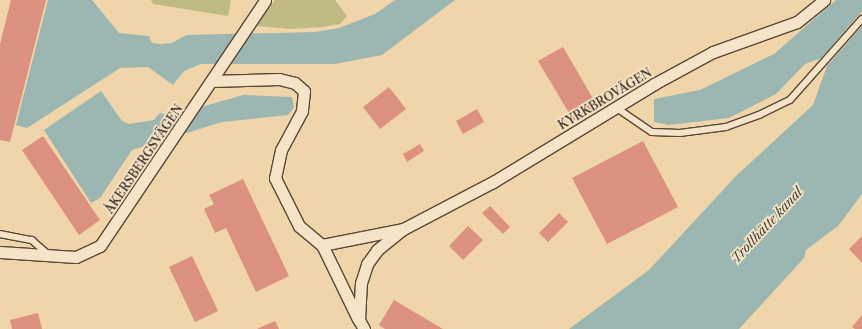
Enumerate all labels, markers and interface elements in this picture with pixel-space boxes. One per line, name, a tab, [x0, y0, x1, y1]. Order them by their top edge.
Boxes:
street label: KYRKBROVÄGEN	[556, 65, 654, 133]
street label: ÅKERSBERGSVÄGEN	[102, 102, 186, 216]
water label: Trollhätte kanal	[728, 184, 806, 266]

